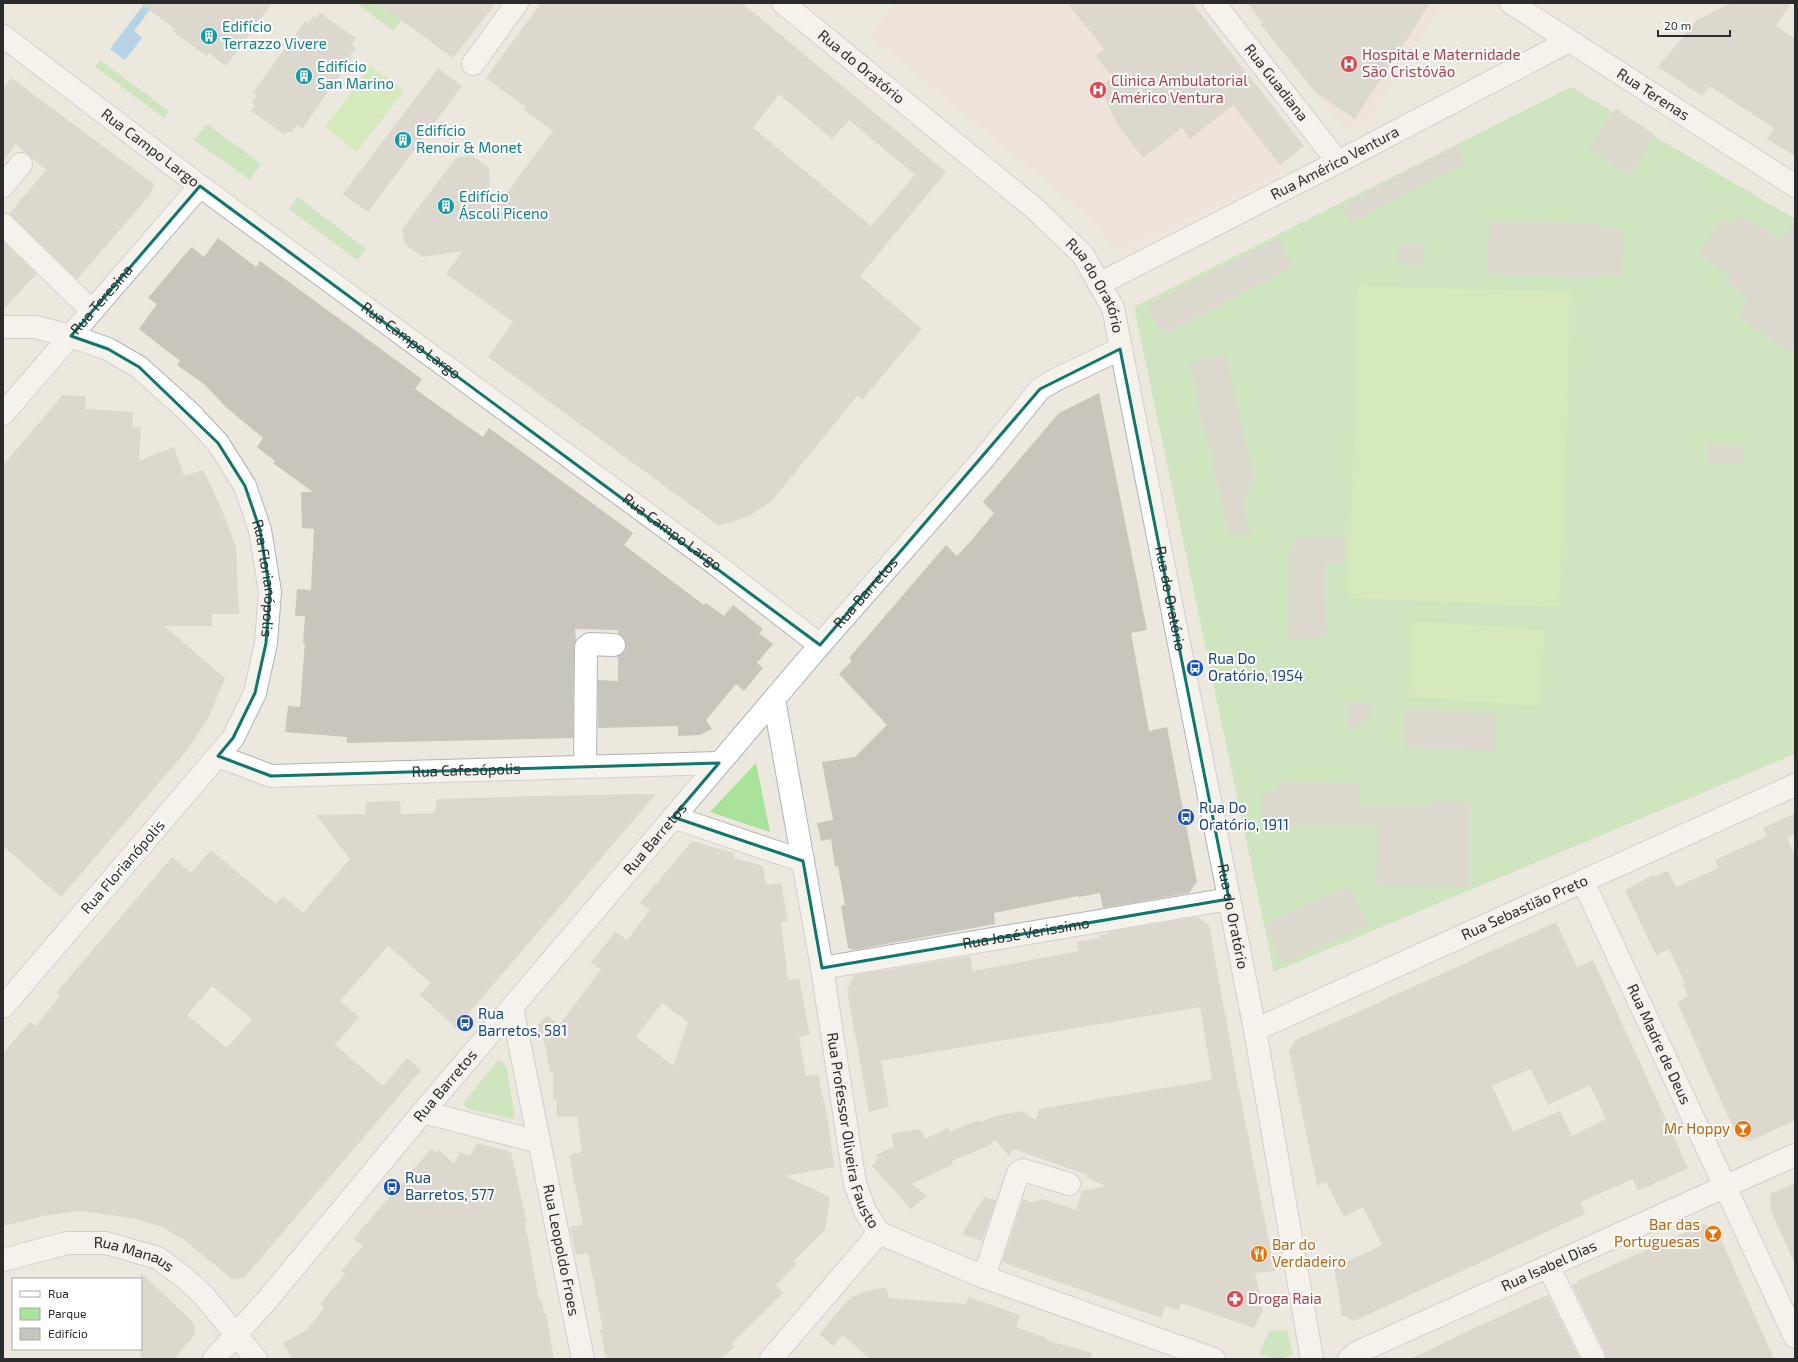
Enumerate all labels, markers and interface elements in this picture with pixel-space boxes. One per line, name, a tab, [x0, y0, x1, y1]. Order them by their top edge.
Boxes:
scale bar	[1658, 12, 1730, 38]
place label: Edifício Terrazzo Vivere	[222, 17, 327, 52]
text: 20 m	[1664, 18, 1691, 32]
street label: Rua do Oratório	[815, 25, 909, 107]
building icon: Edifício Terrazzo Vivere	[199, 26, 219, 46]
street label: Rua Guadiana	[1241, 40, 1313, 124]
place label: Hospital e Maternidade São Cristóvão	[1362, 45, 1520, 80]
hospital icon: Hospital e Maternidade São Cristóvão	[1339, 54, 1359, 74]
place label: Edifício San Marino	[317, 57, 394, 92]
street label: Rua Terenas	[1614, 64, 1693, 124]
building icon: Edifício San Marino	[294, 66, 314, 86]
place label: Clinica Ambulatorial Américo Ventura	[1111, 71, 1248, 106]
hospital icon: Clinica Ambulatorial Américo Ventura	[1088, 80, 1108, 100]
street label: Rua Campo Largo	[98, 104, 203, 190]
place label: Edifício Renoir & Monet	[416, 121, 523, 156]
street label: Rua Américo Ventura	[1267, 122, 1402, 203]
building icon: Edifício Renoir & Monet	[393, 130, 413, 150]
place label: Edifício Áscoli Piceno	[459, 187, 548, 222]
building icon: Edifício Áscoli Piceno	[436, 196, 456, 216]
street label: Rua do Oratório	[1063, 234, 1128, 335]
street label: Rua Teresina	[66, 261, 136, 338]
street label: Rua Campo Largo	[358, 297, 465, 382]
street label: Rua Campo Largo	[619, 489, 726, 574]
street label: Rua Florianópolis	[249, 517, 280, 638]
street label: Rua do Oratório	[1152, 544, 1190, 652]
street label: Rua Barretos	[829, 553, 901, 631]
place label: Rua Do Oratório, 1954	[1208, 649, 1303, 684]
bus stop icon: Rua Do Oratório, 1954	[1185, 658, 1205, 678]
street label: Rua Cafesópolis	[411, 759, 521, 780]
place label: Rua Do Oratório, 1911	[1199, 798, 1289, 833]
street label: Rua Barretos	[619, 799, 690, 878]
bus stop icon: Rua Do Oratório, 1911	[1176, 807, 1196, 827]
street label: Rua Florianópolis	[77, 816, 168, 917]
street label: Rua do Oratório	[1215, 862, 1253, 970]
street label: Rua Sebastião Preto	[1458, 870, 1590, 943]
street label: Rua José Verissimo	[961, 913, 1091, 952]
street label: Rua Madre de Deus	[1624, 981, 1696, 1107]
place label: Rua Barretos, 581	[478, 1004, 567, 1039]
bus stop icon: Rua Barretos, 581	[455, 1013, 475, 1033]
street label: Rua Professor Oliveira Fausto	[824, 1031, 884, 1231]
street label: Rua Barretos	[409, 1045, 480, 1125]
place label: Mr Hoppy	[1664, 1119, 1730, 1137]
bar icon: Mr Hoppy	[1733, 1119, 1753, 1139]
place label: Rua Barretos, 577	[405, 1168, 495, 1203]
bus stop icon: Rua Barretos, 577	[382, 1177, 402, 1197]
street label: Rua Leopoldo Froes	[540, 1183, 584, 1317]
place label: Bar das Portuguesas	[1614, 1215, 1700, 1250]
bar icon: Bar das Portuguesas	[1703, 1224, 1723, 1244]
street label: Rua Manaus	[94, 1233, 178, 1275]
place label: Bar do Verdadeiro	[1272, 1235, 1346, 1270]
street label: Rua Isabel Dias	[1498, 1236, 1599, 1294]
restaurant icon: Bar do Verdadeiro	[1249, 1244, 1269, 1264]
legend	[12, 1278, 142, 1350]
text: Rua	[48, 1286, 69, 1300]
pharmacy icon: Droga Raia	[1225, 1289, 1245, 1309]
place label: Droga Raia	[1248, 1289, 1322, 1307]
text: Parque	[48, 1306, 86, 1320]
text: Edifício	[48, 1326, 88, 1340]

